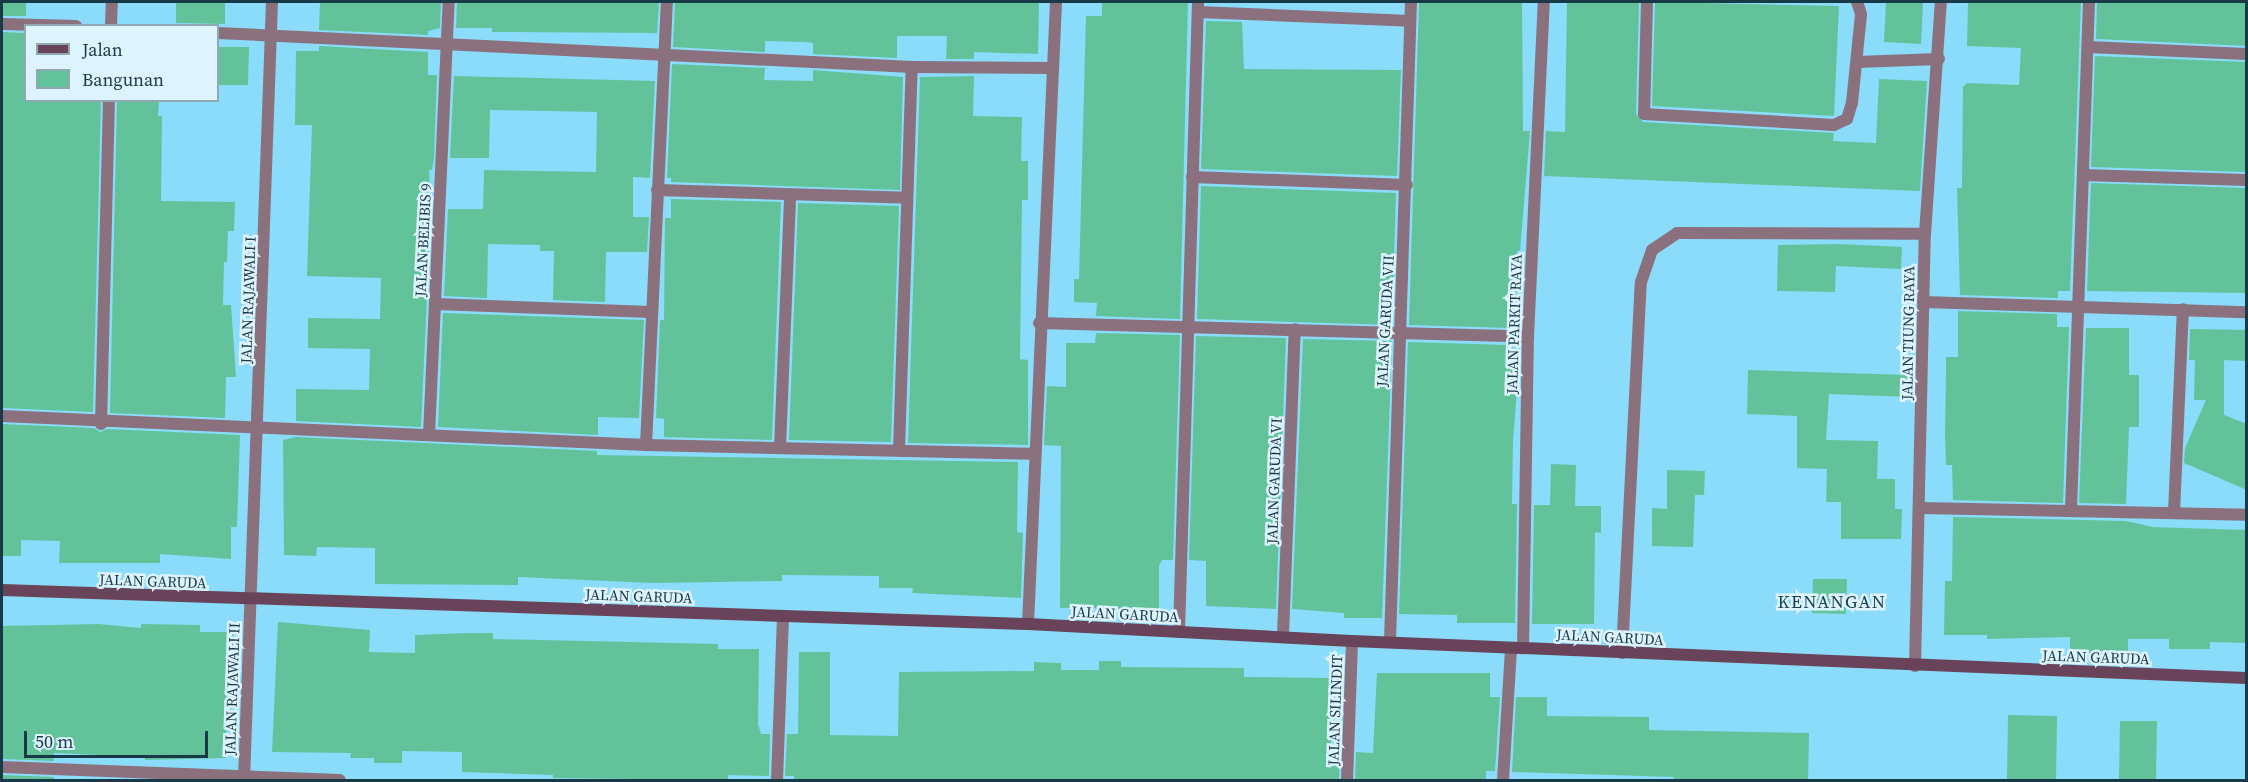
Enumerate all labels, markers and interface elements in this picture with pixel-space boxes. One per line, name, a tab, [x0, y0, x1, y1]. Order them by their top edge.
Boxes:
legend	[24, 24, 219, 102]
text: Jalan	[82, 37, 123, 62]
text: Bangunan	[82, 67, 164, 92]
street label: JALAN BELIBIS 9	[411, 183, 435, 297]
street label: JALAN RAJAWALI I	[237, 236, 259, 364]
street label: JALAN GARUDA VII	[1373, 254, 1397, 388]
street label: JALAN PARKIT RAYA	[1503, 254, 1525, 394]
street label: JALAN TIUNG RAYA	[1898, 266, 1918, 400]
street label: JALAN GARUDA VI	[1263, 417, 1285, 545]
street label: JALAN GARUDA	[99, 570, 207, 592]
street label: JALAN GARUDA	[585, 585, 693, 607]
district label: KENANGAN	[1777, 591, 1887, 613]
street label: JALAN GARUDA	[1071, 602, 1179, 626]
street label: JALAN RAJAWALI II	[221, 622, 243, 756]
street label: JALAN GARUDA	[1556, 625, 1664, 649]
street label: JALAN GARUDA	[2042, 646, 2150, 668]
street label: JALAN SILINDIT	[1324, 654, 1346, 766]
scale bar	[27, 719, 212, 757]
text: 50 m	[35, 729, 73, 754]

